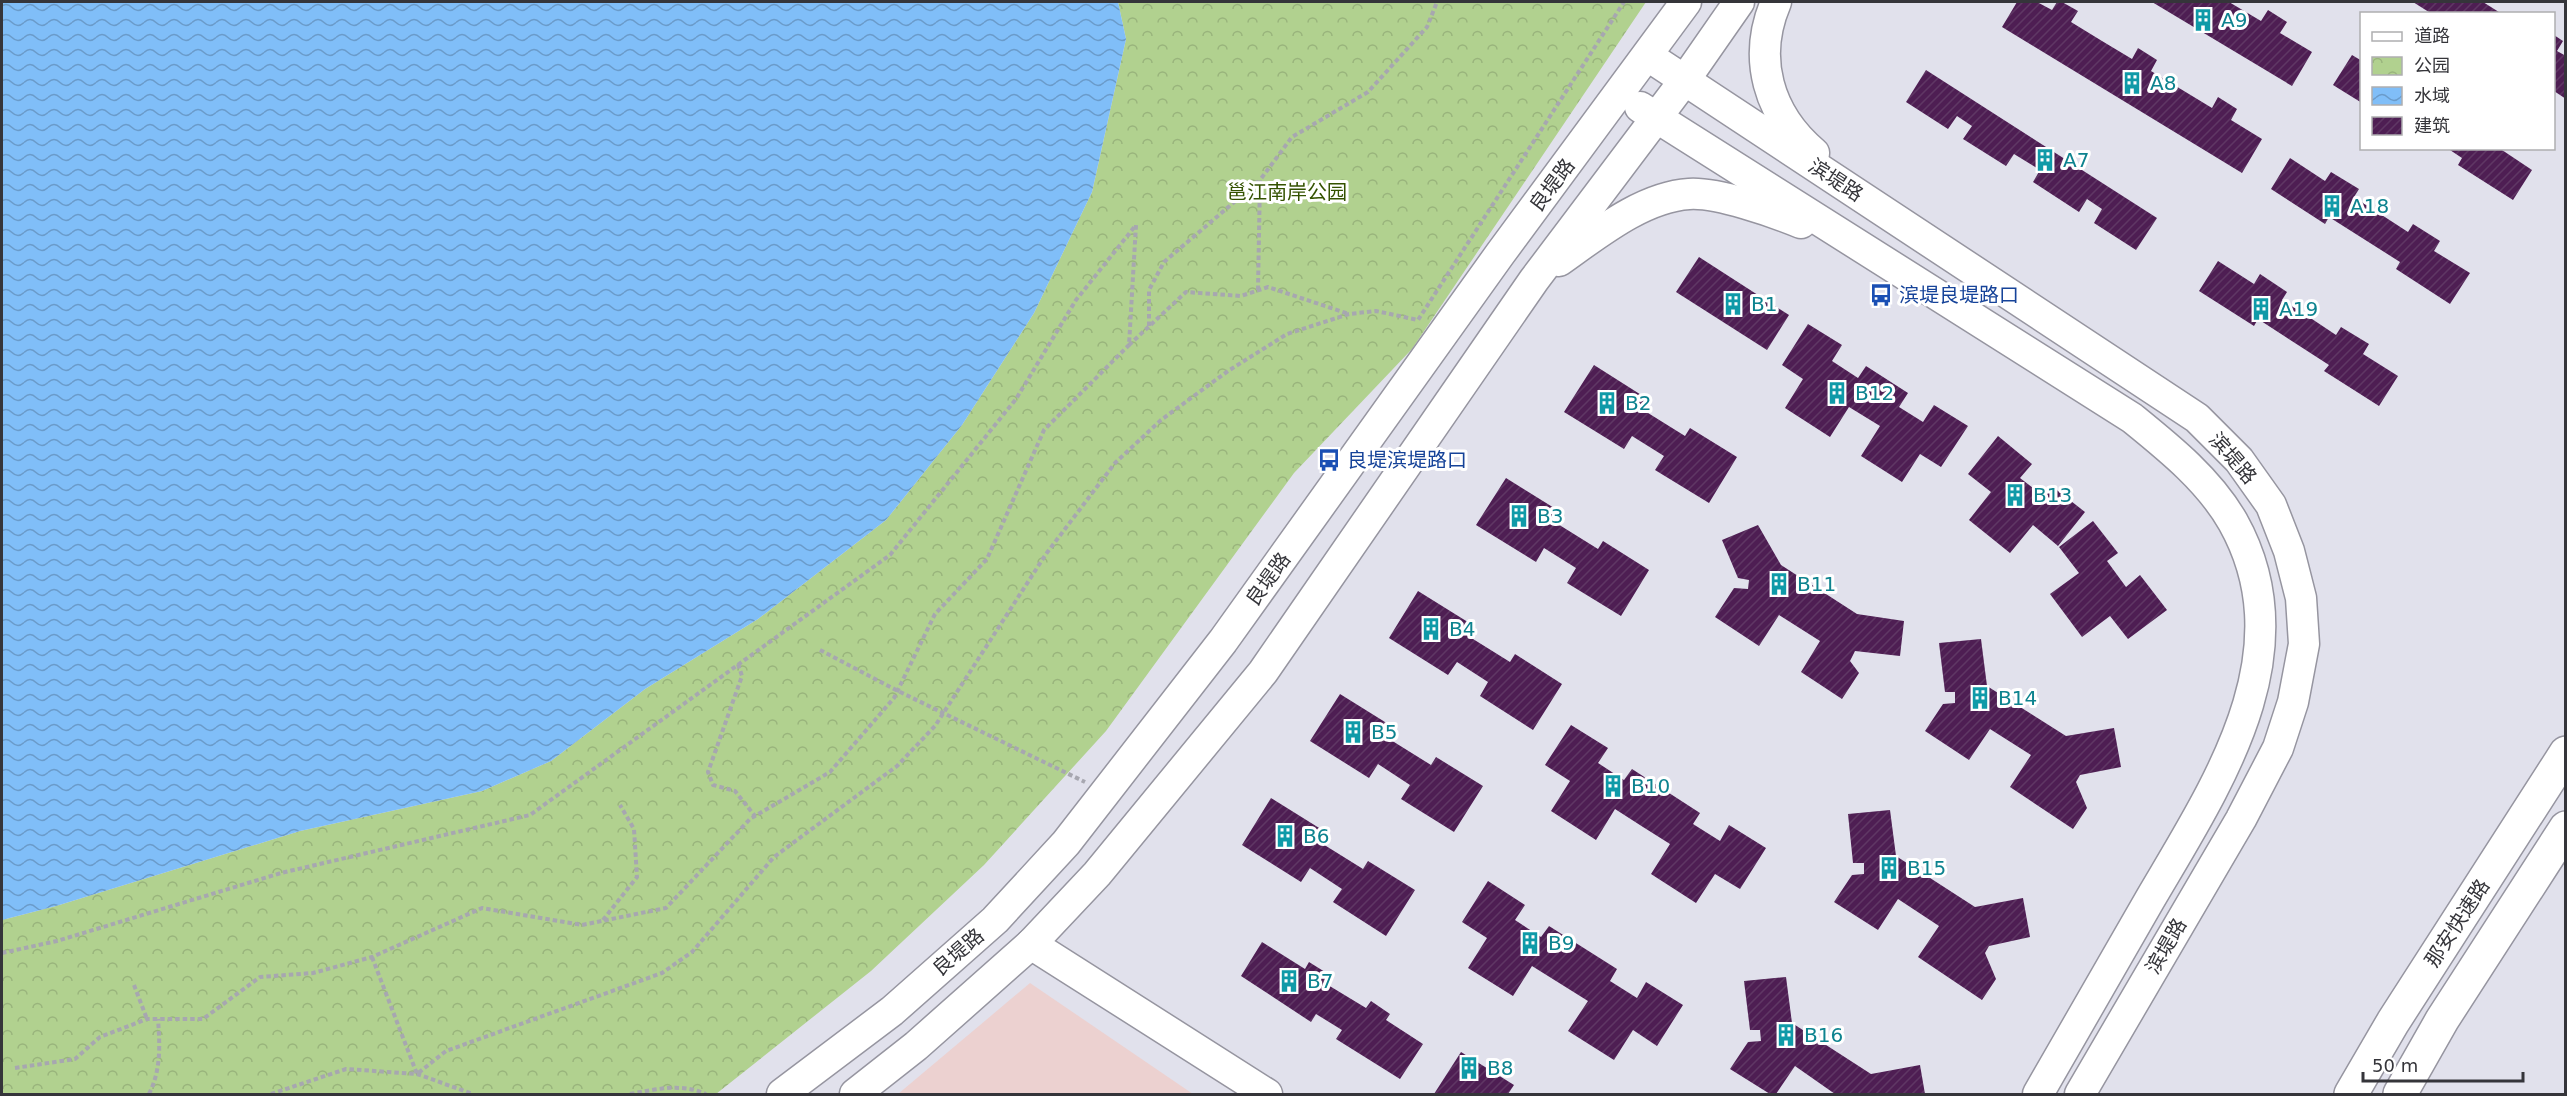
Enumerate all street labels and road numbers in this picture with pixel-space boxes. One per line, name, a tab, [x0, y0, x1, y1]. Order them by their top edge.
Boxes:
street label: 良堤路	[1524, 154, 1580, 216]
street label: 滨堤路	[1804, 154, 1868, 206]
street label: 滨堤路	[2204, 427, 2262, 489]
street label: 良堤路	[1241, 548, 1295, 610]
street label: 那安快速路	[2420, 875, 2494, 971]
street label: 滨堤路	[2141, 914, 2191, 978]
street label: 良堤路	[927, 923, 989, 981]

